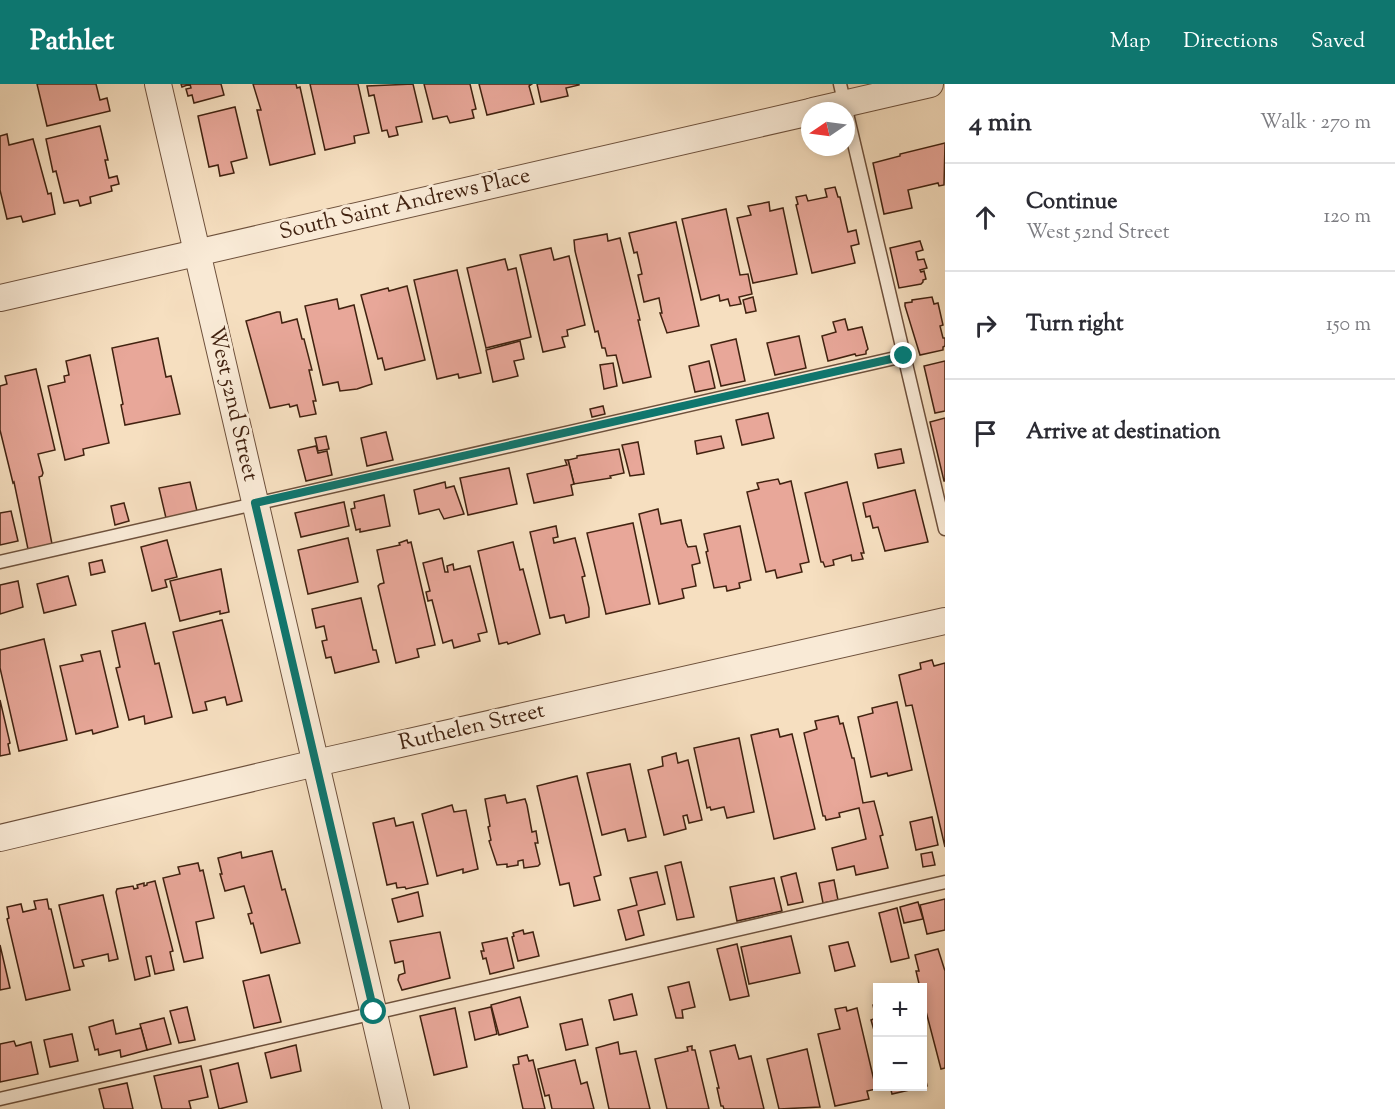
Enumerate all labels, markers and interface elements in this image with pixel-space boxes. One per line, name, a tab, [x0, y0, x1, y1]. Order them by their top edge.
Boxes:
text: Pathlet	[30, 22, 114, 62]
text: Map	[1110, 27, 1150, 57]
text: Directions	[1183, 27, 1278, 57]
text: Saved	[1311, 27, 1365, 57]
north arrow	[801, 102, 855, 156]
text: 4 min	[969, 105, 1032, 142]
text: Walk · 270 m	[1260, 109, 1371, 138]
street label: South Saint Andrews Place	[276, 161, 534, 249]
text: Continue	[1026, 187, 1117, 219]
icon: ahead	[969, 201, 1002, 234]
text: 120 m	[1323, 203, 1371, 232]
text: West 52nd Street	[1026, 219, 1170, 248]
icon: right	[969, 309, 1002, 342]
text: Turn right	[1026, 309, 1123, 341]
text: 150 m	[1326, 311, 1371, 340]
street label: West 52nd Street	[199, 323, 265, 485]
route end	[890, 342, 916, 368]
icon: arrive	[969, 417, 1002, 450]
text: Arrive at destination	[1026, 417, 1221, 449]
street label: Ruthelen Street	[396, 696, 549, 760]
map controls	[873, 983, 927, 1091]
button: +	[873, 983, 927, 1037]
route start	[360, 998, 386, 1024]
button: −	[873, 1037, 927, 1091]

